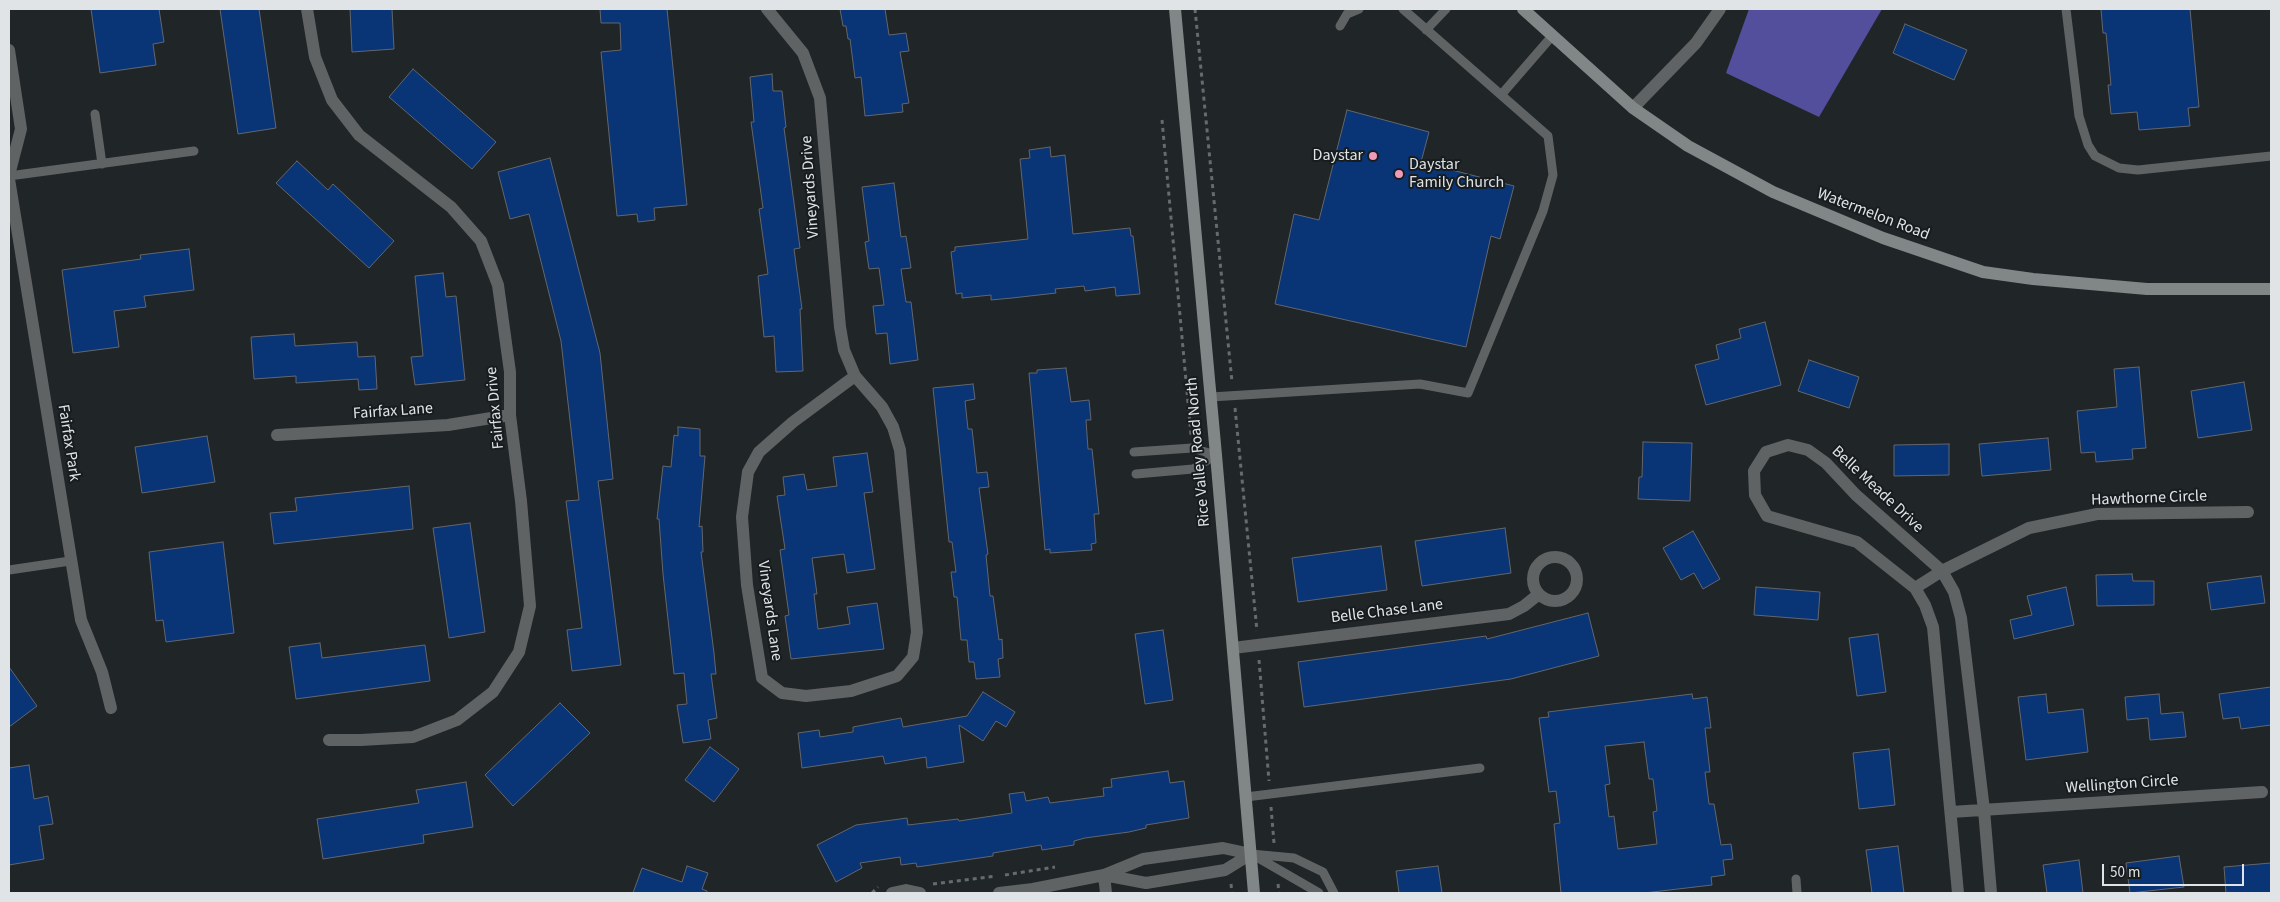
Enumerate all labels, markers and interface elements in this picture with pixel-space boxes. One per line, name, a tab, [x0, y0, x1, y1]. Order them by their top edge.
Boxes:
street label: Vineyards Drive	[798, 135, 824, 239]
place label: Daystar	[1313, 146, 1363, 166]
marker: Daystar	[1367, 150, 1379, 162]
place label: Daystar Family Church	[1409, 155, 1504, 193]
marker: Daystar Family Church	[1393, 168, 1405, 180]
street label: Watermelon Road	[1814, 185, 1932, 245]
street label: Fairfax Drive	[483, 366, 509, 450]
street label: Rice Valley Road North	[1183, 376, 1215, 528]
street label: Fairfax Lane	[352, 400, 434, 424]
street label: Fairfax Park	[52, 403, 84, 483]
street label: Belle Meade Drive	[1827, 442, 1927, 538]
street label: Hawthorne Circle	[2091, 487, 2207, 511]
street label: Vineyards Lane	[752, 560, 786, 662]
street label: Belle Chase Lane	[1330, 596, 1444, 628]
street label: Wellington Circle	[2065, 771, 2179, 799]
scale bar	[2105, 854, 2248, 886]
text: 50 m	[2110, 862, 2140, 883]

